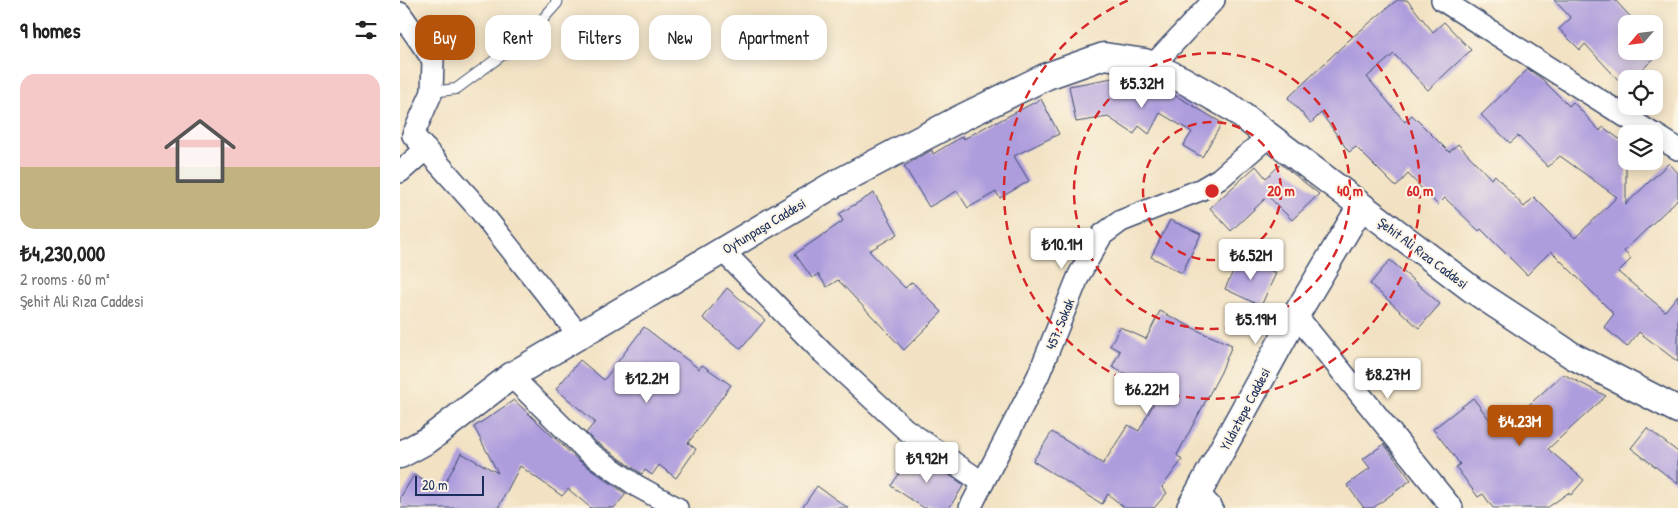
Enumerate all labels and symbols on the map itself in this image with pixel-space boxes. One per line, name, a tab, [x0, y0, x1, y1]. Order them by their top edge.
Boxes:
north arrow	[1618, 15, 1662, 60]
pin: ₺5.32M	[1101, 66, 1183, 109]
text: 20 m	[1267, 180, 1295, 201]
text: 40 m	[1337, 180, 1363, 201]
text: 60 m	[1407, 180, 1433, 201]
centre of rings	[1203, 182, 1221, 200]
street label: Oytunpaşa Caddesi	[718, 193, 810, 259]
street label: Şehit Ali Rıza Caddesi	[1374, 212, 1472, 293]
pin: ₺10.1M	[1021, 228, 1103, 270]
pin: ₺6.52M	[1210, 238, 1292, 281]
street label: 457. Sokak	[1041, 295, 1078, 352]
pin: ₺5.19M	[1215, 302, 1297, 345]
pin: ₺8.27M	[1347, 358, 1429, 400]
pin: ₺12.2M	[606, 362, 688, 404]
street label: Yıldıztepe Caddesi	[1215, 364, 1275, 454]
pin: ₺6.22M	[1106, 372, 1188, 415]
pin: ₺4.23M	[1479, 404, 1561, 447]
pin: ₺9.92M	[886, 442, 968, 484]
scale bar	[415, 473, 484, 496]

